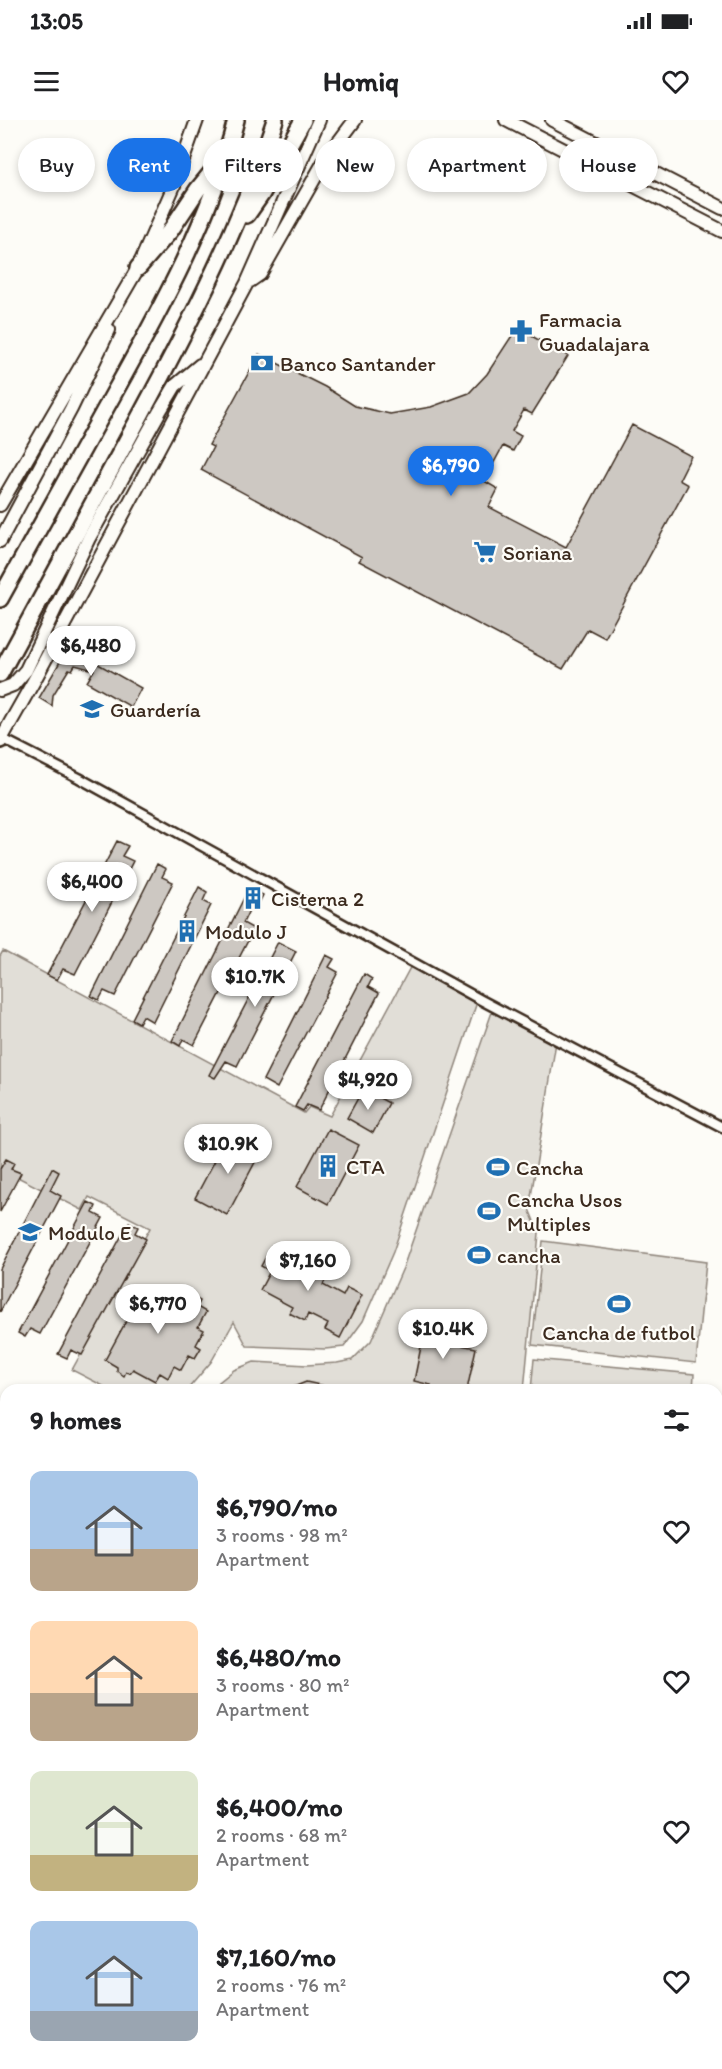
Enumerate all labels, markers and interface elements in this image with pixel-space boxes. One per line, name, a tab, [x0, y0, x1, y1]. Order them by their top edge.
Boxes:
text: 13:05	[30, 8, 83, 35]
icon: menu	[30, 65, 63, 98]
text: Homiq	[323, 65, 399, 98]
icon: heart	[659, 65, 692, 98]
chip: Buy	[18, 138, 95, 192]
chip: Rent	[107, 138, 191, 192]
chip: Filters	[203, 138, 303, 192]
chip: New	[315, 138, 395, 192]
chip: Apartment	[407, 138, 547, 192]
chip: House	[559, 138, 658, 192]
place label: Farmacia Guadalajara	[539, 307, 650, 356]
pharmacy icon: Farmacia Guadalajara	[508, 318, 534, 344]
bank icon: Banco Santander	[249, 350, 275, 376]
place label: Banco Santander	[280, 351, 436, 376]
pin: $6,790	[402, 446, 500, 497]
text: $6,790	[422, 453, 480, 477]
supermarket icon: Soriana	[472, 539, 498, 565]
place label: Soriana	[503, 540, 572, 565]
pin: $6,480	[42, 626, 140, 677]
text: $6,480	[61, 633, 121, 657]
school or university icon: Guardería	[79, 696, 105, 722]
place label: Guardería	[110, 697, 201, 722]
pin: $6,400	[43, 862, 141, 913]
text: $6,400	[61, 869, 123, 893]
building icon: Cisterna 2	[240, 885, 266, 911]
place label: Cisterna 2	[271, 886, 364, 911]
building icon: Modulo J	[174, 918, 200, 944]
place label: Modulo J	[205, 919, 287, 944]
pin: $10.7K	[206, 957, 304, 1008]
text: $10.7K	[225, 964, 285, 988]
pin: $4,920	[319, 1060, 417, 1111]
text: $4,920	[338, 1067, 398, 1091]
pin: $10.9K	[179, 1124, 277, 1175]
text: $10.9K	[198, 1131, 258, 1155]
building icon: CTA	[315, 1153, 341, 1179]
place label: CTA	[346, 1154, 385, 1179]
sports icon: Cancha	[485, 1154, 511, 1180]
place label: Cancha	[516, 1155, 583, 1180]
place label: Cancha Usos Multiples	[507, 1187, 622, 1236]
sports icon: Cancha Usos Multiples	[476, 1198, 502, 1224]
school or university icon: Modulo E	[17, 1219, 43, 1245]
place label: Modulo E	[48, 1220, 131, 1245]
pin: $7,160	[259, 1241, 357, 1292]
sports icon: cancha	[466, 1242, 492, 1268]
place label: cancha	[497, 1243, 560, 1268]
text: $7,160	[280, 1248, 336, 1272]
pin: $6,770	[109, 1284, 207, 1335]
text: $6,770	[129, 1291, 187, 1315]
sports icon: Cancha de futbol	[606, 1291, 632, 1317]
pin: $10.4K	[394, 1309, 492, 1360]
text: $10.4K	[412, 1316, 474, 1340]
place label: Cancha de futbol	[542, 1320, 696, 1345]
text: 9 homes	[30, 1404, 122, 1436]
icon: filters	[660, 1404, 693, 1437]
text: $6,790/mo	[216, 1491, 338, 1523]
icon: home	[78, 1495, 150, 1567]
icon: heart	[660, 1515, 693, 1548]
text: 3 rooms · 98 m²	[216, 1523, 348, 1547]
text: Apartment	[216, 1547, 309, 1571]
text: $6,480/mo	[216, 1641, 341, 1673]
icon: home	[78, 1645, 150, 1717]
icon: heart	[660, 1665, 693, 1698]
text: 3 rooms · 80 m²	[216, 1673, 349, 1697]
text: Apartment	[216, 1697, 309, 1721]
text: $6,400/mo	[216, 1791, 343, 1823]
icon: home	[78, 1795, 150, 1867]
icon: heart	[660, 1815, 693, 1848]
text: 2 rooms · 68 m²	[216, 1823, 347, 1847]
text: Apartment	[216, 1847, 309, 1871]
text: $7,160/mo	[216, 1941, 336, 1973]
icon: home	[78, 1945, 150, 2017]
icon: heart	[660, 1965, 693, 1998]
text: 2 rooms · 76 m²	[216, 1973, 346, 1997]
text: Apartment	[216, 1997, 309, 2021]

